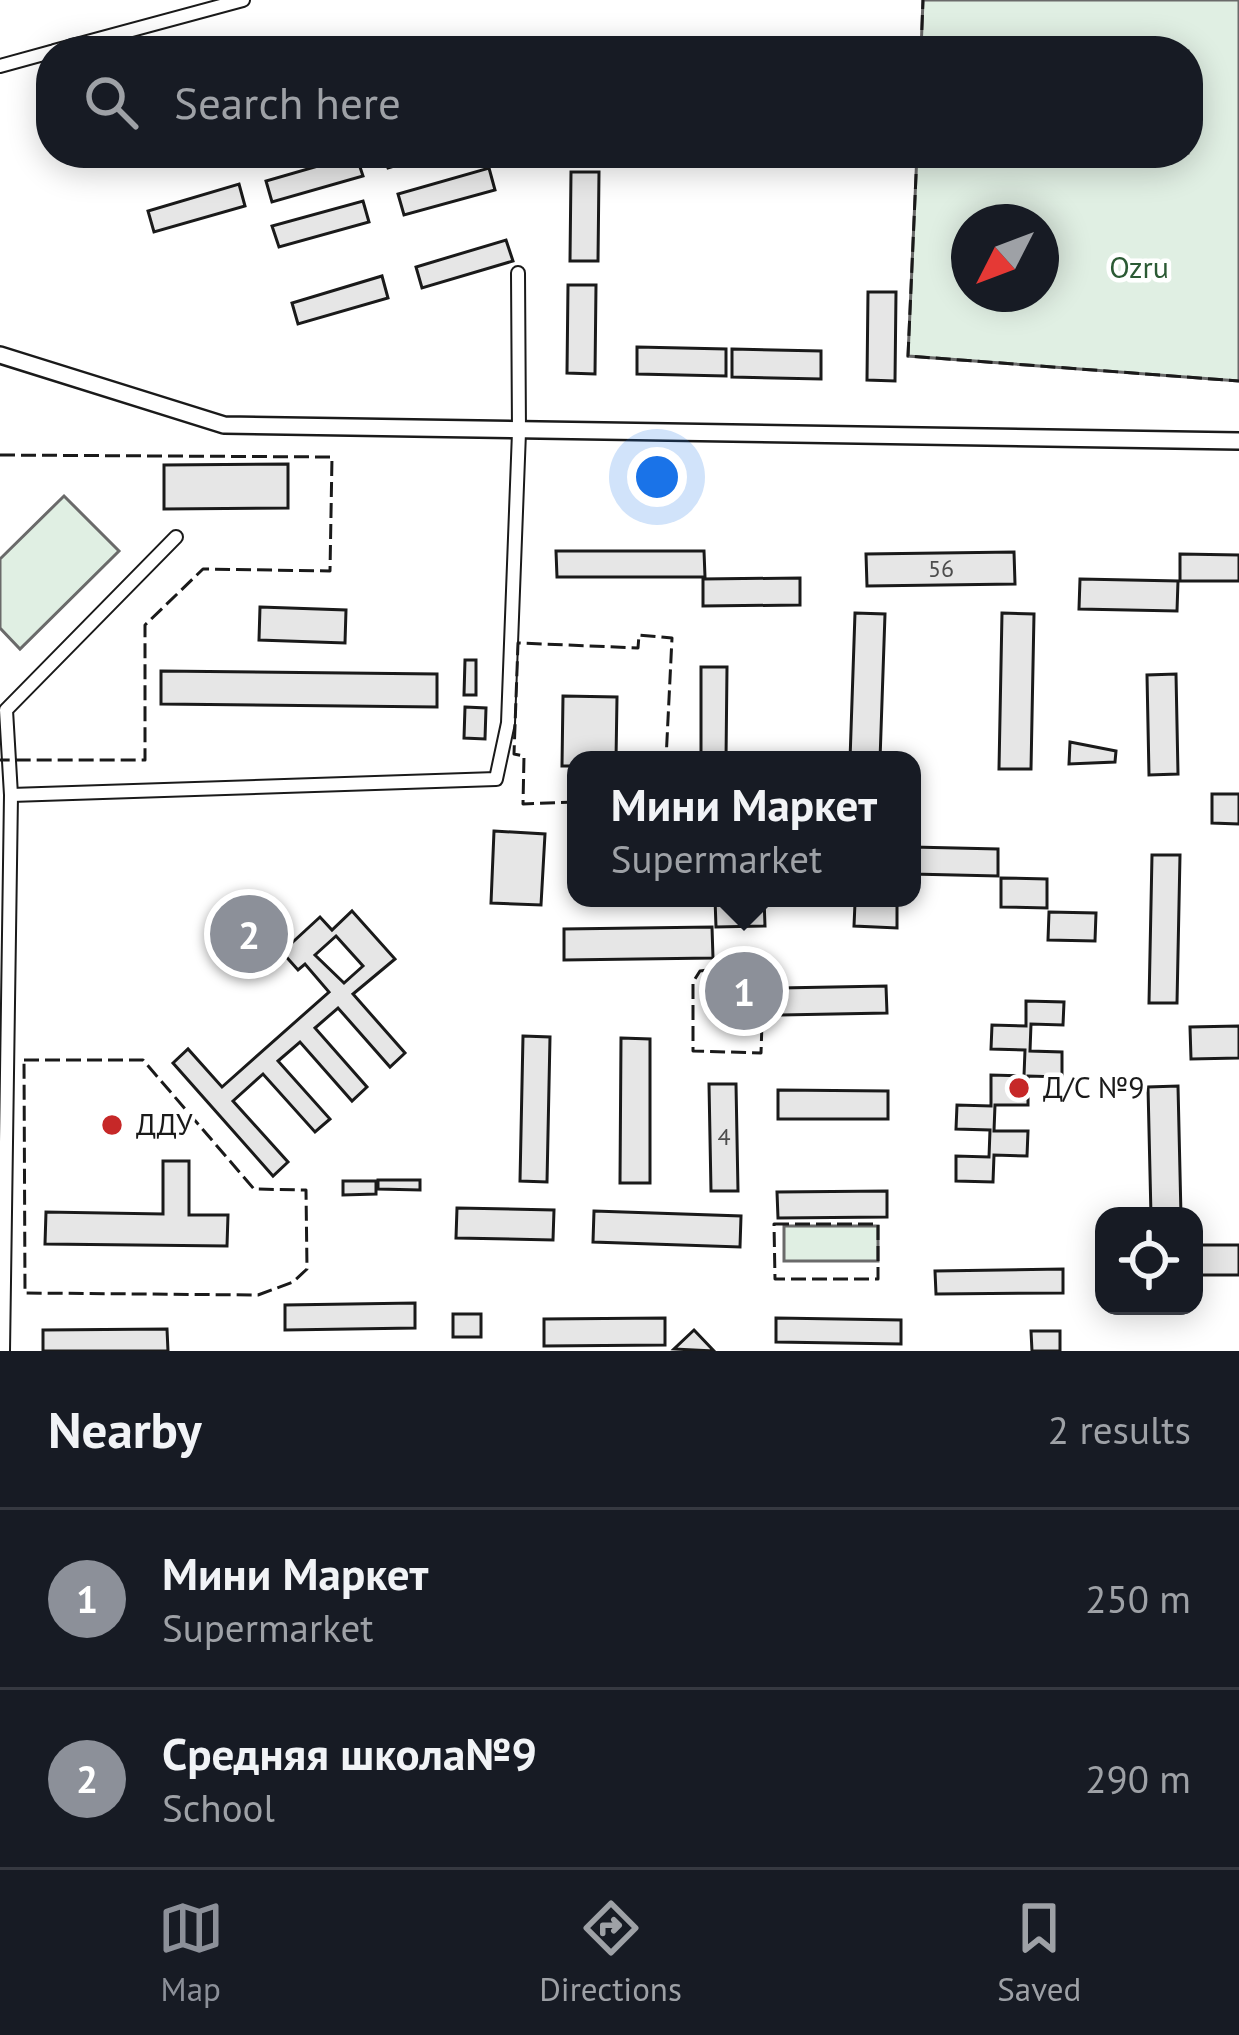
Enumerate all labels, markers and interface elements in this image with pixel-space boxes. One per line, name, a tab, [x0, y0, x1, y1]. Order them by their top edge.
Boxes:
search box	[36, 36, 1203, 168]
icon: search	[78, 69, 144, 135]
text: Search here	[174, 73, 401, 131]
north arrow	[951, 204, 1059, 312]
park label: Ozru	[1109, 247, 1169, 286]
your location	[627, 447, 687, 507]
house number: 56	[928, 553, 954, 584]
popup	[567, 751, 921, 907]
text: Мини Маркет	[611, 775, 877, 833]
text: Supermarket	[611, 833, 822, 884]
pin: 2	[210, 889, 288, 979]
pin: 1	[705, 946, 783, 1036]
place label: Д/С №9	[1043, 1067, 1145, 1106]
marker: Д/С №9	[1006, 1075, 1032, 1101]
place label: ДДУ	[136, 1104, 193, 1143]
marker: ДДУ	[99, 1112, 125, 1138]
house number: 4	[717, 1121, 731, 1152]
map controls	[1095, 1207, 1203, 1315]
button: locate	[1095, 1207, 1203, 1315]
text: Nearby	[48, 1396, 202, 1462]
text: 2 results	[1048, 1404, 1191, 1455]
text: Мини Маркет	[162, 1544, 428, 1602]
text: 1	[76, 1573, 98, 1624]
text: 250 m	[1085, 1573, 1191, 1624]
text: Supermarket	[162, 1602, 373, 1653]
text: Средняя школа№9	[162, 1724, 537, 1782]
text: 2	[76, 1753, 98, 1804]
text: 290 m	[1085, 1753, 1191, 1804]
text: School	[162, 1782, 275, 1833]
tab: Map	[158, 1895, 224, 2010]
tab: Directions	[539, 1895, 682, 2010]
tab: Saved	[997, 1895, 1081, 2010]

